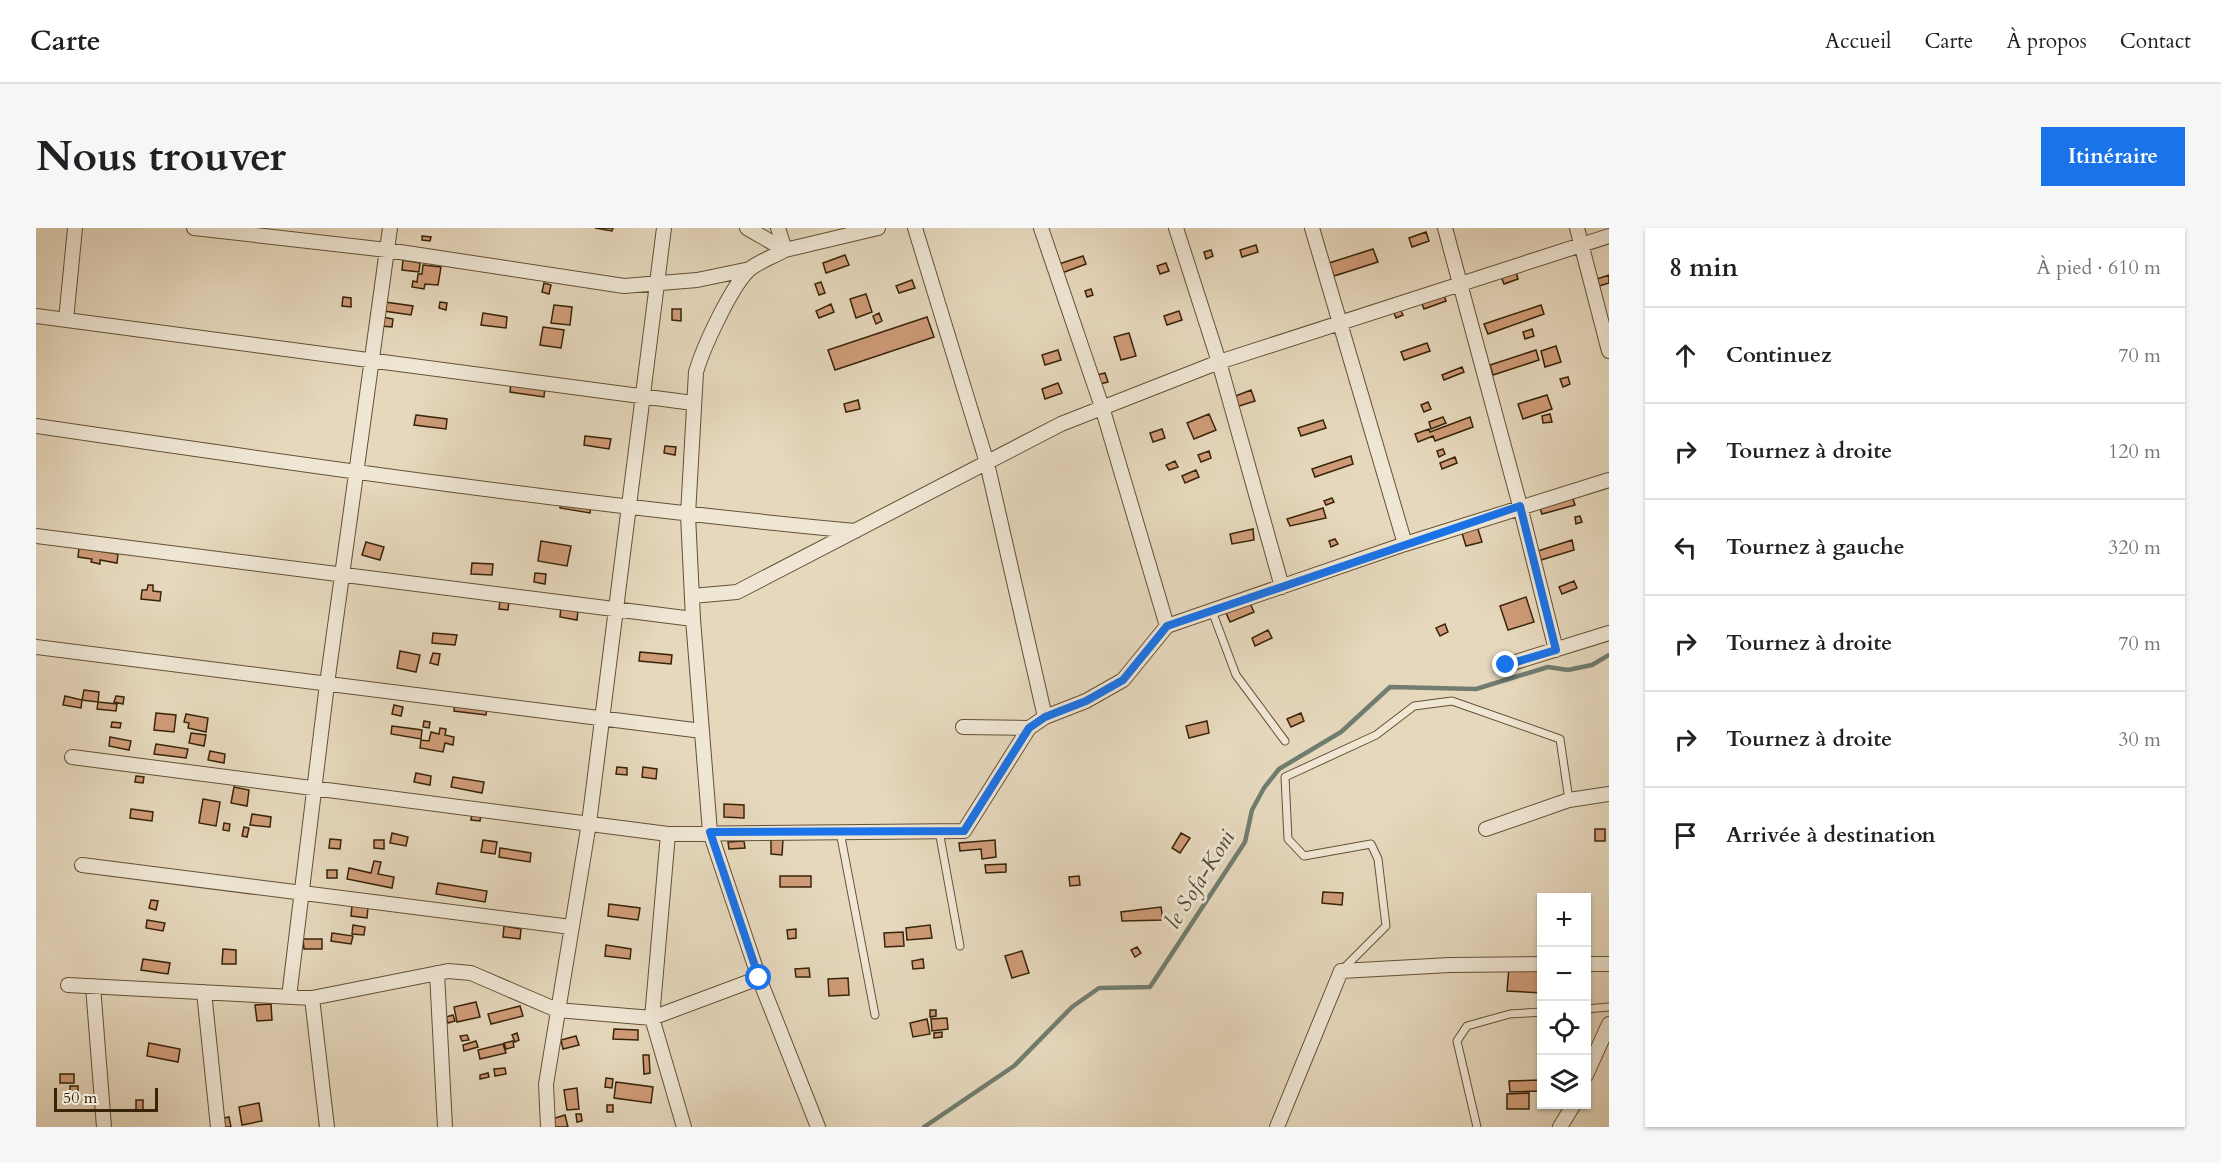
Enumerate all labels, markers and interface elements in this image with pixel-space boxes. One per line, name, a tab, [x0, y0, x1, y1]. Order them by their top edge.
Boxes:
text: Carte	[30, 22, 101, 60]
text: Accueil	[1825, 27, 1891, 56]
text: Carte	[1924, 27, 1973, 56]
text: À propos	[2006, 27, 2087, 56]
text: Contact	[2120, 27, 2191, 56]
button: Itinéraire	[2041, 127, 2185, 186]
text: Nous trouver	[36, 128, 286, 185]
text: 8 min	[1669, 250, 1738, 285]
text: À pied · 610 m	[2037, 254, 2161, 281]
icon: ahead	[1669, 339, 1702, 372]
text: Continuez	[1726, 340, 1832, 370]
text: 70 m	[2118, 342, 2161, 369]
icon: right	[1669, 435, 1702, 468]
text: Tournez à droite	[1726, 436, 1892, 466]
text: 120 m	[2108, 438, 2161, 465]
icon: left	[1669, 531, 1702, 564]
text: Tournez à gauche	[1726, 532, 1905, 562]
text: 320 m	[2108, 534, 2161, 561]
icon: right	[1669, 627, 1702, 660]
text: Tournez à droite	[1726, 628, 1892, 658]
text: 70 m	[2118, 630, 2161, 657]
route end	[1492, 651, 1518, 677]
icon: right	[1669, 723, 1702, 756]
text: Tournez à droite	[1726, 724, 1892, 754]
text: 30 m	[2118, 726, 2161, 753]
icon: arrive	[1669, 819, 1702, 852]
text: Arrivée à destination	[1726, 820, 1936, 850]
water label: le Sofa-Koni	[1158, 824, 1242, 934]
map controls	[1537, 893, 1591, 1109]
button: +	[1537, 893, 1591, 947]
button: −	[1537, 947, 1591, 1001]
route start	[745, 964, 771, 990]
button: locate	[1537, 1001, 1591, 1055]
button: layers	[1537, 1055, 1591, 1109]
scale bar	[54, 1085, 158, 1112]
text: 50 m	[63, 1087, 97, 1109]

